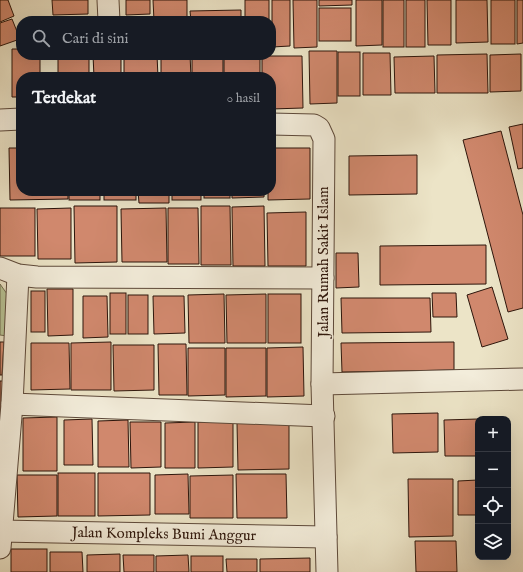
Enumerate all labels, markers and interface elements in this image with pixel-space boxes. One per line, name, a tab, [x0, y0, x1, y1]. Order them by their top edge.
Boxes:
search box	[16, 16, 276, 60]
icon: search	[30, 27, 52, 49]
text: Cari di sini	[62, 29, 129, 48]
text: Terdekat	[32, 88, 96, 109]
text: 0 hasil	[227, 90, 260, 107]
street label: Jalan Rumah Sakit Islam	[314, 186, 333, 340]
map controls	[475, 416, 511, 560]
button: +	[475, 416, 511, 452]
button: −	[475, 452, 511, 488]
button: locate	[475, 488, 511, 524]
street label: Jalan Kompleks Bumi Anggur	[70, 523, 257, 545]
button: layers	[475, 524, 511, 560]

